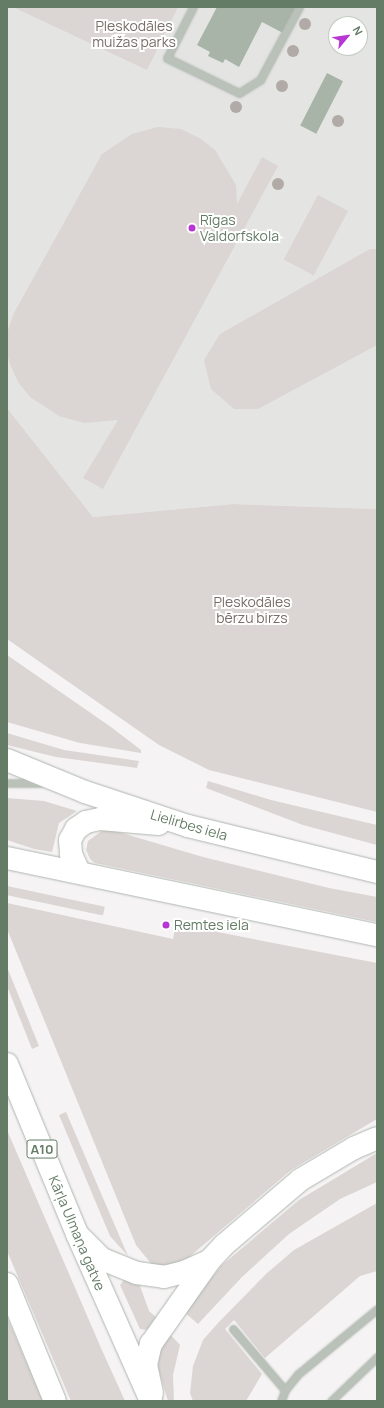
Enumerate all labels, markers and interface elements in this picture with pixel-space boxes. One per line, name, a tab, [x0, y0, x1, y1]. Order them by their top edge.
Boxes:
north arrow	[328, 16, 368, 56]
park label: Pleskodāles muižas parks	[92, 18, 176, 50]
text: N	[350, 23, 367, 38]
place label: Rīgas Valdorfskola	[200, 212, 279, 244]
marker: Rīgas Valdorfskola	[187, 223, 197, 233]
park label: Pleskodāles bērzu birzs	[213, 594, 291, 626]
street label: Lielirbes iela	[149, 806, 229, 844]
place label: Remtes iela	[174, 917, 249, 933]
marker: Remtes iela	[161, 920, 171, 930]
road number: A10	[26, 1138, 58, 1160]
street label: Kārļa Ulmaņa gatve	[45, 1173, 109, 1293]

